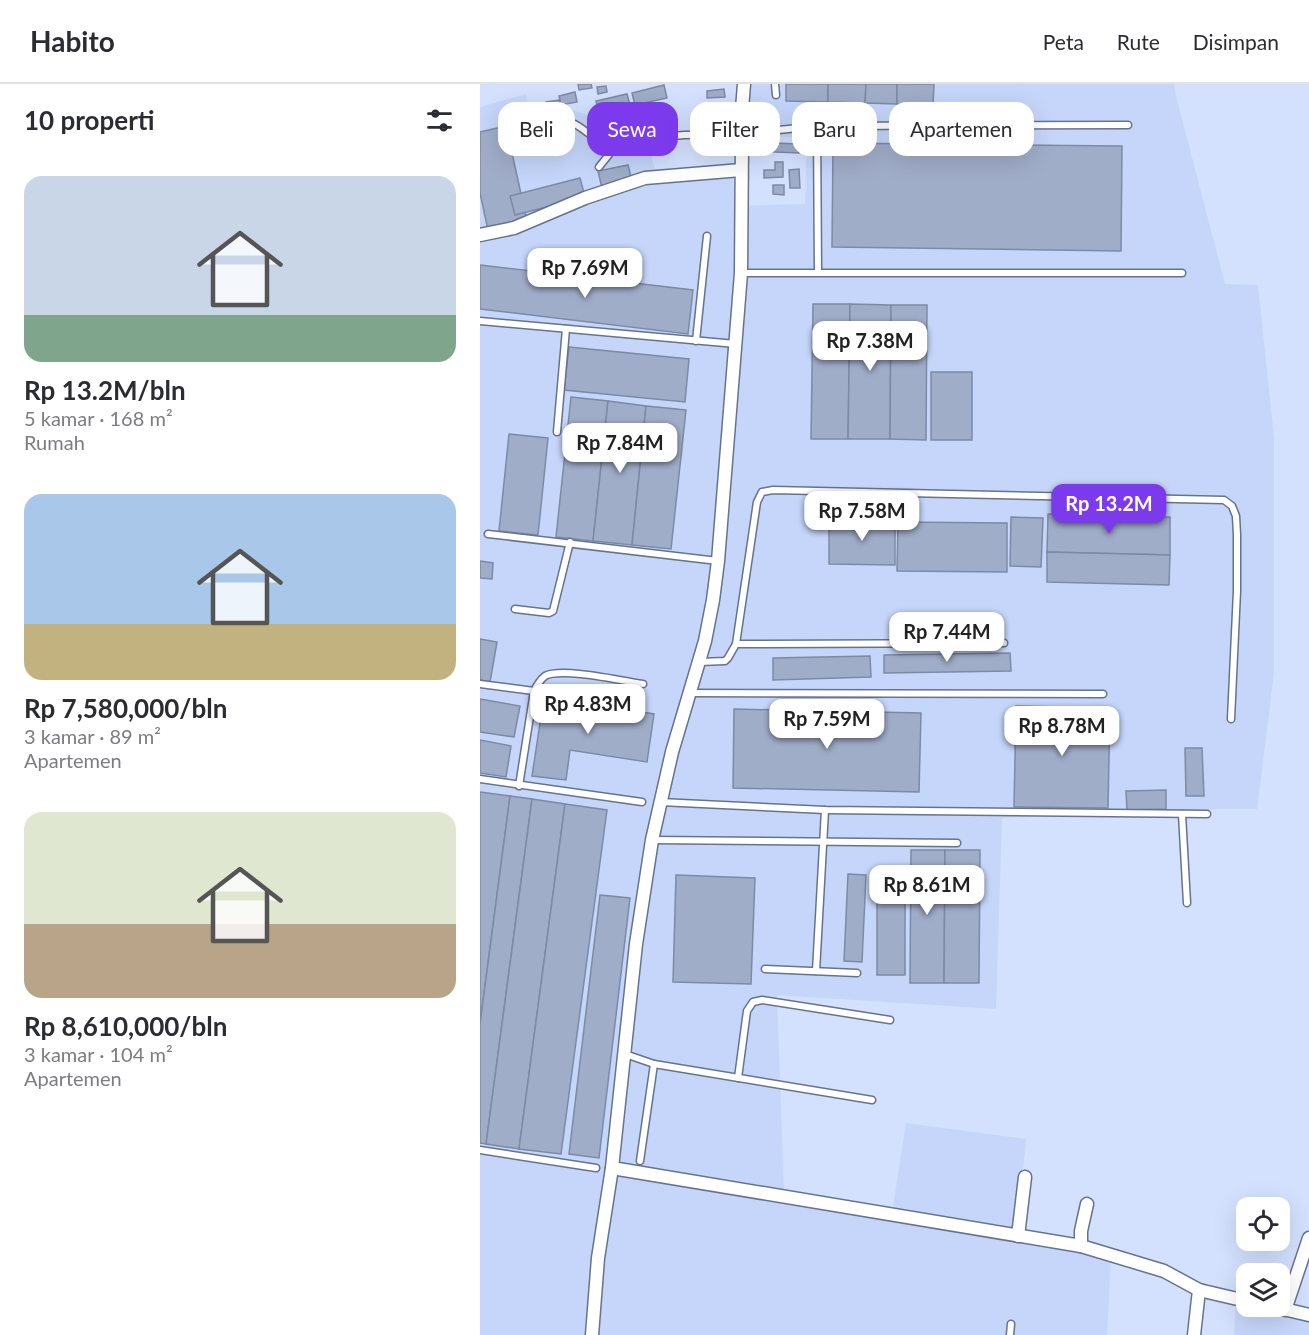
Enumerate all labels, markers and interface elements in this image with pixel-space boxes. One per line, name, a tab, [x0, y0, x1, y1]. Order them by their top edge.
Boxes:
text: Habito	[30, 24, 115, 58]
text: Peta	[1043, 29, 1084, 54]
text: Rute	[1117, 29, 1160, 54]
text: Disimpan	[1193, 29, 1279, 54]
chip: Beli	[498, 102, 575, 156]
chip: Sewa	[587, 102, 678, 156]
chip: Filter	[690, 102, 780, 156]
chip: Baru	[792, 102, 877, 156]
chip: Apartemen	[889, 102, 1034, 156]
text: 10 properti	[24, 104, 155, 136]
icon: filters	[423, 104, 456, 137]
icon: home	[186, 215, 294, 323]
pin: Rp 7.69M	[523, 248, 647, 299]
text: Rp 7.69M	[541, 255, 629, 279]
pin: Rp 7.38M	[808, 321, 932, 372]
text: Rp 7.38M	[826, 328, 914, 352]
text: Rp 13.2M/bln	[24, 374, 186, 406]
text: 5 kamar · 168 m²	[24, 406, 173, 430]
pin: Rp 7.84M	[558, 423, 682, 474]
text: Rumah	[24, 430, 85, 454]
text: Rp 7.84M	[576, 430, 664, 454]
pin: Rp 13.2M	[1047, 484, 1171, 535]
pin: Rp 7.58M	[800, 491, 924, 542]
text: Rp 13.2M	[1065, 491, 1153, 515]
text: Rp 7.58M	[818, 498, 906, 522]
icon: home	[186, 533, 294, 641]
pin: Rp 7.44M	[885, 612, 1009, 663]
text: Rp 7.44M	[903, 619, 991, 643]
pin: Rp 4.83M	[526, 684, 650, 735]
text: Rp 4.83M	[544, 691, 632, 715]
text: Rp 7,580,000/bln	[24, 692, 227, 724]
pin: Rp 7.59M	[765, 699, 889, 750]
text: Rp 7.59M	[783, 706, 871, 730]
pin: Rp 8.78M	[1000, 706, 1124, 757]
text: Rp 8.78M	[1018, 713, 1106, 737]
text: 3 kamar · 89 m²	[24, 724, 161, 748]
text: Apartemen	[24, 748, 122, 772]
icon: home	[186, 851, 294, 959]
pin: Rp 8.61M	[865, 865, 989, 916]
text: Rp 8.61M	[883, 872, 971, 896]
text: Rp 8,610,000/bln	[24, 1010, 227, 1042]
text: 3 kamar · 104 m²	[24, 1042, 173, 1066]
text: Apartemen	[24, 1066, 122, 1090]
map controls	[1236, 1197, 1290, 1317]
button: locate	[1236, 1197, 1290, 1251]
button: layers	[1236, 1263, 1290, 1317]

